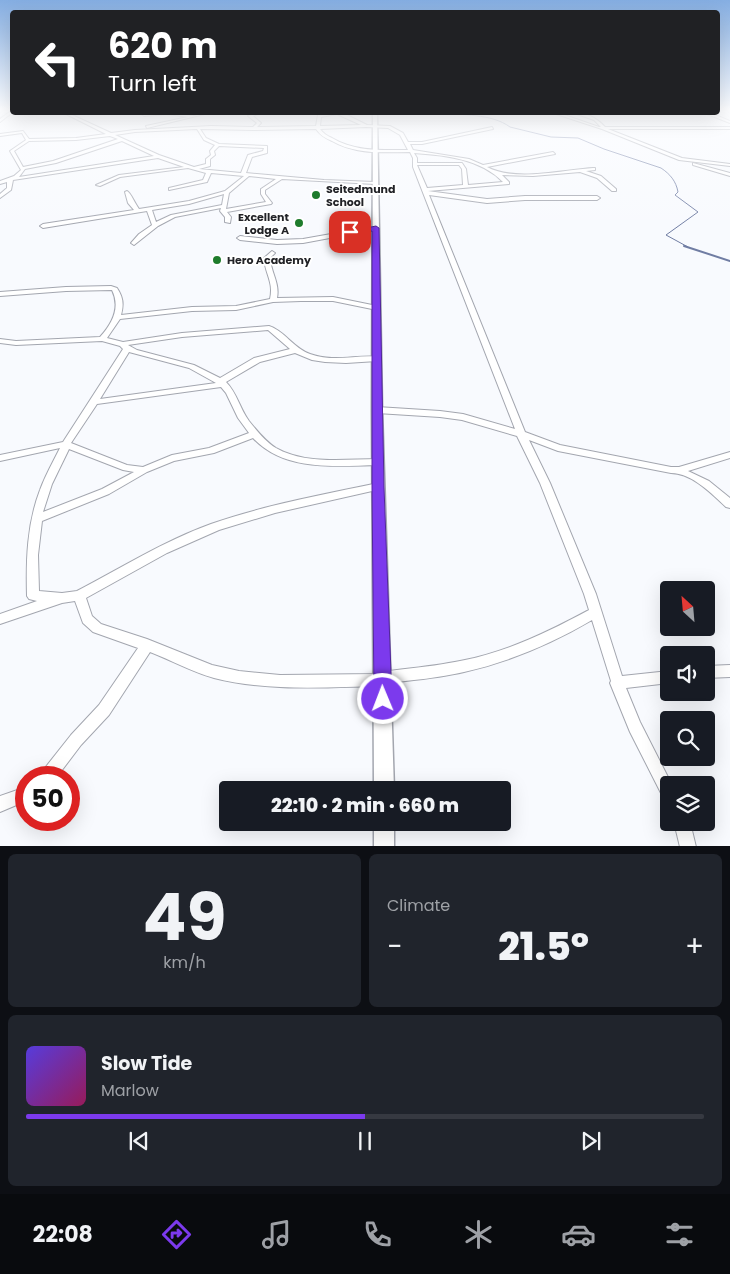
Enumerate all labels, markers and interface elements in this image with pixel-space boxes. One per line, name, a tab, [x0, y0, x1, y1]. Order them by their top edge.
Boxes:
text: 620 m	[108, 21, 218, 70]
icon: left	[25, 30, 90, 95]
text: Turn left	[108, 68, 196, 99]
place label: Seitedmund School	[326, 181, 395, 210]
marker: Seitedmund School	[310, 189, 322, 201]
place label: Excellent Lodge A	[238, 209, 290, 238]
pin	[329, 211, 371, 253]
marker: Excellent Lodge A	[293, 217, 305, 229]
icon: arrive	[336, 218, 364, 246]
place label: Hero Academy	[227, 252, 311, 268]
marker: Hero Academy	[211, 254, 223, 266]
north arrow	[660, 581, 715, 636]
map controls	[660, 581, 715, 831]
button: sound	[660, 646, 715, 701]
position arrow	[356, 672, 408, 724]
button: search	[660, 711, 715, 766]
speed limit sign: 50	[15, 766, 80, 831]
button: layers	[660, 776, 715, 831]
text: 22:10 · 2 min · 660 m	[271, 792, 459, 819]
text: 49	[143, 872, 226, 963]
text: Climate	[387, 894, 450, 917]
text: 21.5°	[498, 920, 589, 973]
text: −	[387, 927, 402, 966]
text: +	[685, 927, 704, 966]
text: km/h	[163, 951, 206, 974]
text: Slow Tide	[101, 1050, 192, 1077]
text: Marlow	[101, 1079, 159, 1102]
icon: previous	[125, 1127, 153, 1155]
icon: pause	[351, 1127, 379, 1155]
icon: next	[577, 1127, 605, 1155]
icon: directions	[159, 1217, 194, 1252]
icon: music	[259, 1217, 294, 1252]
icon: phone	[360, 1217, 395, 1252]
icon: climate	[461, 1217, 496, 1252]
icon: car	[561, 1217, 596, 1252]
icon: filters	[662, 1217, 697, 1252]
text: 22:08	[33, 1219, 93, 1250]

